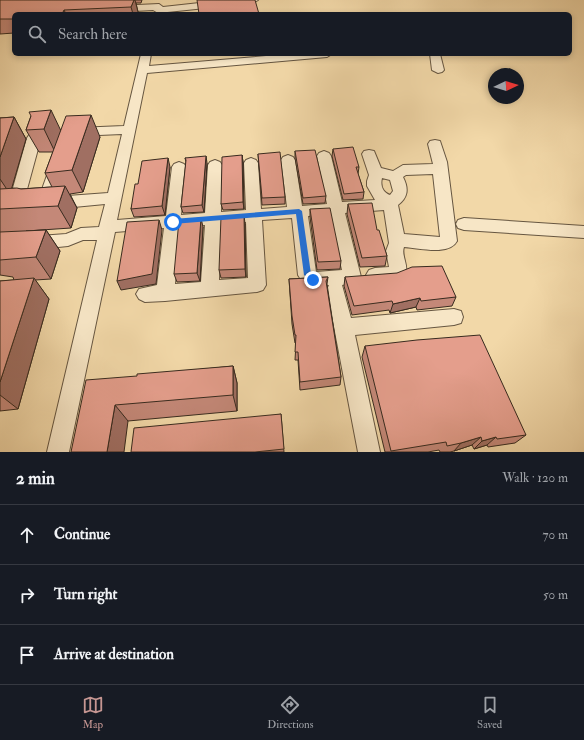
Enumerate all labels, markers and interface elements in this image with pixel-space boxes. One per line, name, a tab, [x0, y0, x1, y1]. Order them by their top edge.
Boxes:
search box	[12, 12, 572, 56]
icon: search	[26, 23, 48, 45]
text: Search here	[58, 25, 127, 44]
north arrow	[488, 68, 524, 104]
route start	[164, 213, 182, 231]
route end	[304, 271, 322, 289]
text: 2 min	[16, 468, 55, 489]
text: Walk · 120 m	[502, 470, 568, 486]
icon: ahead	[16, 524, 38, 546]
text: Continue	[54, 525, 110, 544]
text: 70 m	[543, 527, 568, 543]
icon: right	[16, 584, 38, 606]
text: Turn right	[54, 585, 117, 604]
text: 50 m	[543, 587, 568, 603]
icon: arrive	[16, 644, 38, 666]
text: Arrive at destination	[54, 645, 174, 664]
tab: Map	[82, 694, 104, 731]
tab: Directions	[267, 694, 314, 731]
tab: Saved	[477, 694, 502, 731]

